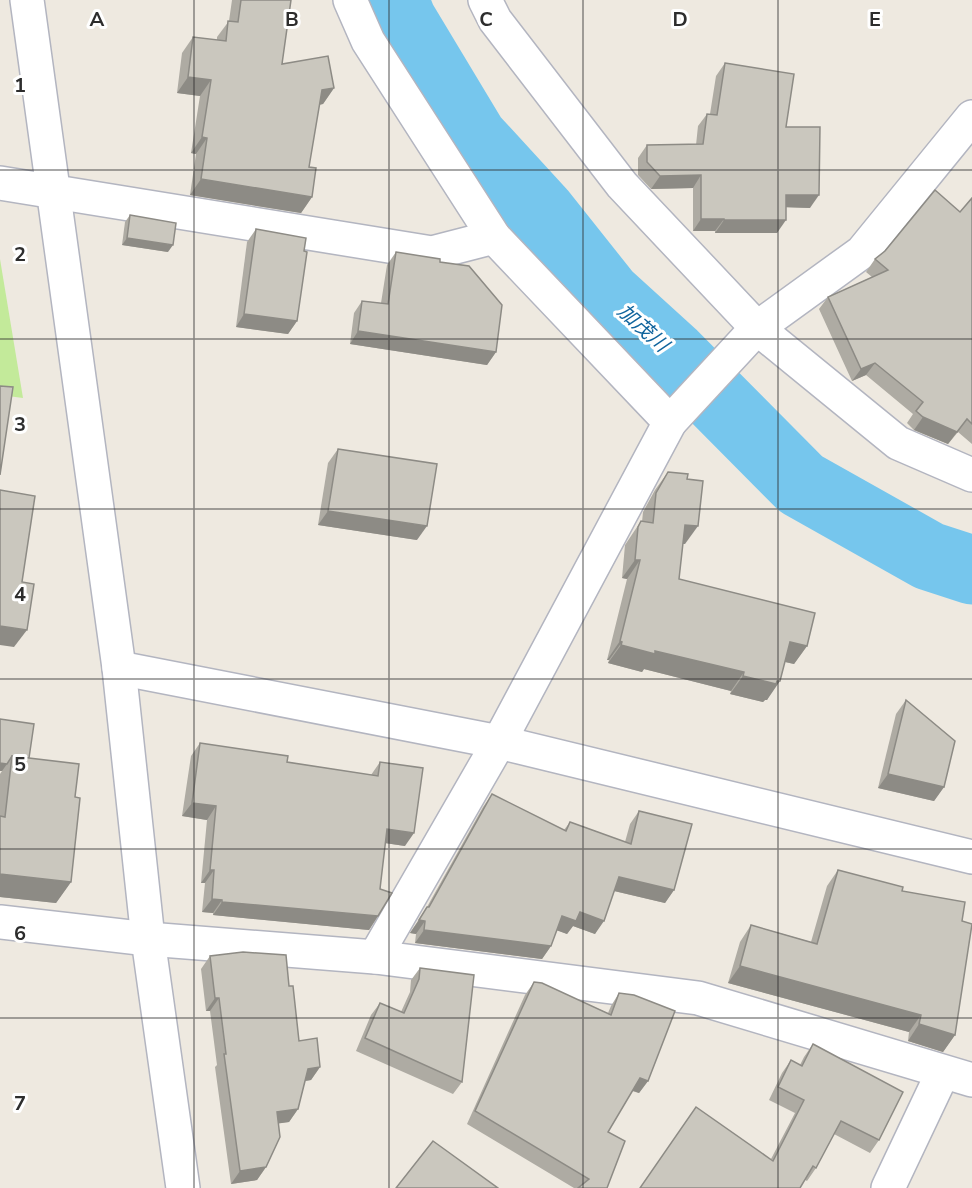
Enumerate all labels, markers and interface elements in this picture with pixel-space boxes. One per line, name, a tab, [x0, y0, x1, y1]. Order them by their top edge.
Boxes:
text: A	[90, 6, 105, 33]
text: B	[285, 6, 299, 33]
text: C	[479, 6, 493, 33]
text: D	[672, 6, 688, 33]
text: E	[869, 6, 881, 33]
text: 1	[14, 72, 26, 99]
text: 2	[14, 241, 26, 268]
water label: 加茂川	[612, 298, 676, 359]
text: 3	[14, 411, 26, 438]
text: 4	[14, 581, 26, 608]
text: 5	[14, 751, 26, 778]
text: 6	[14, 920, 26, 947]
text: 7	[14, 1090, 26, 1117]

